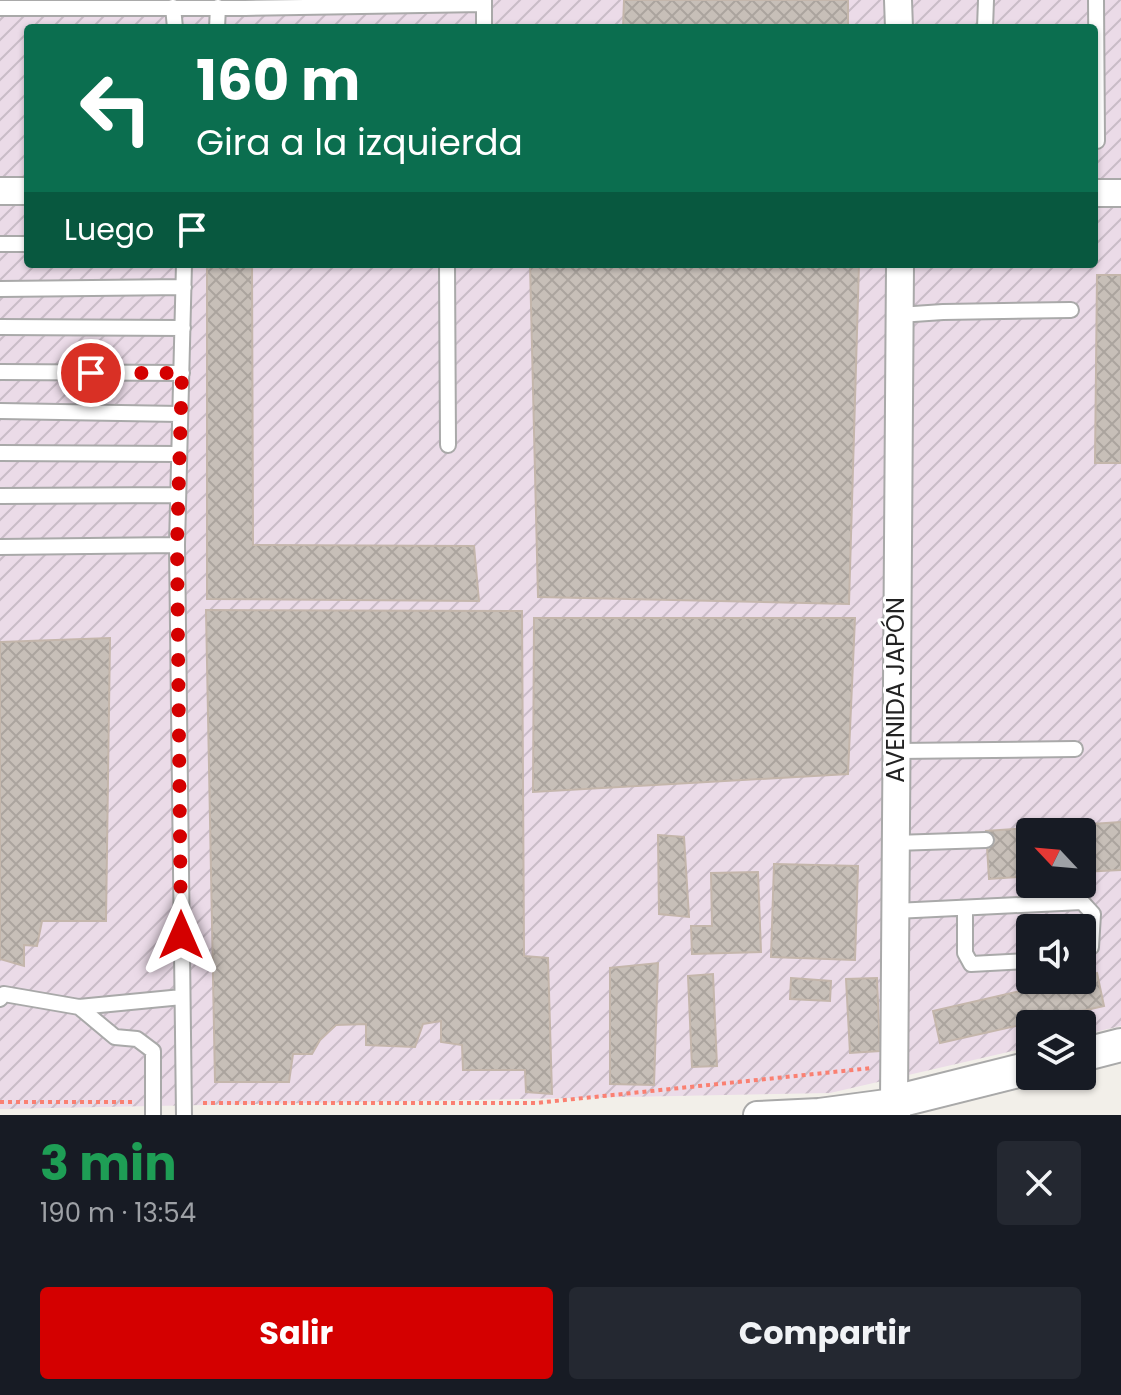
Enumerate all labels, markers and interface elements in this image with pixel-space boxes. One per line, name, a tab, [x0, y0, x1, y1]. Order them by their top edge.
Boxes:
text: 160 m	[196, 41, 360, 120]
icon: left	[64, 56, 168, 160]
text: Gira a la izquierda	[196, 117, 523, 168]
text: Luego	[64, 208, 154, 251]
icon: arrive	[170, 208, 214, 252]
pin	[57, 339, 125, 407]
icon: arrive	[69, 351, 113, 395]
street label: AVENIDA JAPÓN	[879, 597, 912, 783]
north arrow	[1016, 818, 1096, 898]
map controls	[1016, 818, 1096, 1090]
position arrow	[139, 893, 223, 977]
button: sound	[1016, 914, 1096, 994]
button: layers	[1016, 1010, 1096, 1090]
text: 3 min	[40, 1130, 177, 1197]
button: close	[997, 1141, 1081, 1225]
text: 190 m · 13:54	[40, 1195, 196, 1231]
button: Salir	[40, 1287, 553, 1379]
button: Compartir	[569, 1287, 1081, 1379]

